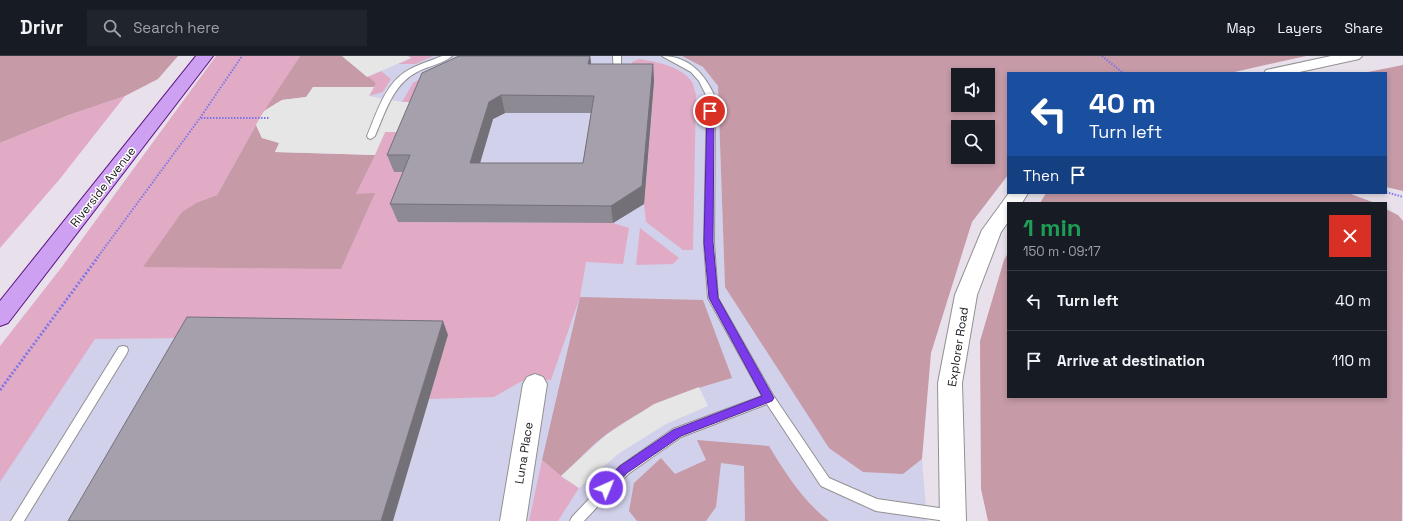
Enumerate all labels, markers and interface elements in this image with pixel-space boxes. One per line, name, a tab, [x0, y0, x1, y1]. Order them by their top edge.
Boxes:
search box	[87, 10, 367, 46]
text: Drivr	[20, 15, 63, 40]
icon: search	[101, 17, 123, 39]
text: Search here	[133, 18, 220, 37]
text: Map	[1226, 19, 1256, 37]
text: Layers	[1278, 19, 1322, 37]
text: Share	[1344, 19, 1383, 37]
map controls	[951, 68, 995, 164]
button: sound	[951, 68, 995, 112]
text: 40 m	[1089, 85, 1156, 121]
icon: left	[1023, 88, 1075, 140]
pin	[693, 94, 727, 128]
icon: arrive	[699, 100, 721, 122]
button: search	[951, 120, 995, 164]
text: Turn left	[1089, 120, 1162, 143]
street label: Riverside Avenue	[67, 144, 139, 230]
icon: arrive	[1067, 164, 1089, 186]
text: Then	[1023, 166, 1059, 185]
text: 1 min	[1023, 212, 1082, 243]
button: close	[1329, 215, 1371, 257]
text: 150 m · 09:17	[1023, 243, 1101, 260]
icon: left	[1023, 290, 1045, 312]
text: Turn left	[1057, 291, 1119, 310]
text: 40 m	[1335, 291, 1371, 310]
street label: Explorer Road	[944, 306, 972, 388]
icon: arrive	[1023, 350, 1045, 372]
text: Arrive at destination	[1057, 351, 1205, 370]
text: 110 m	[1332, 351, 1371, 370]
street label: Luna Place	[511, 421, 537, 485]
position arrow	[585, 467, 627, 509]

